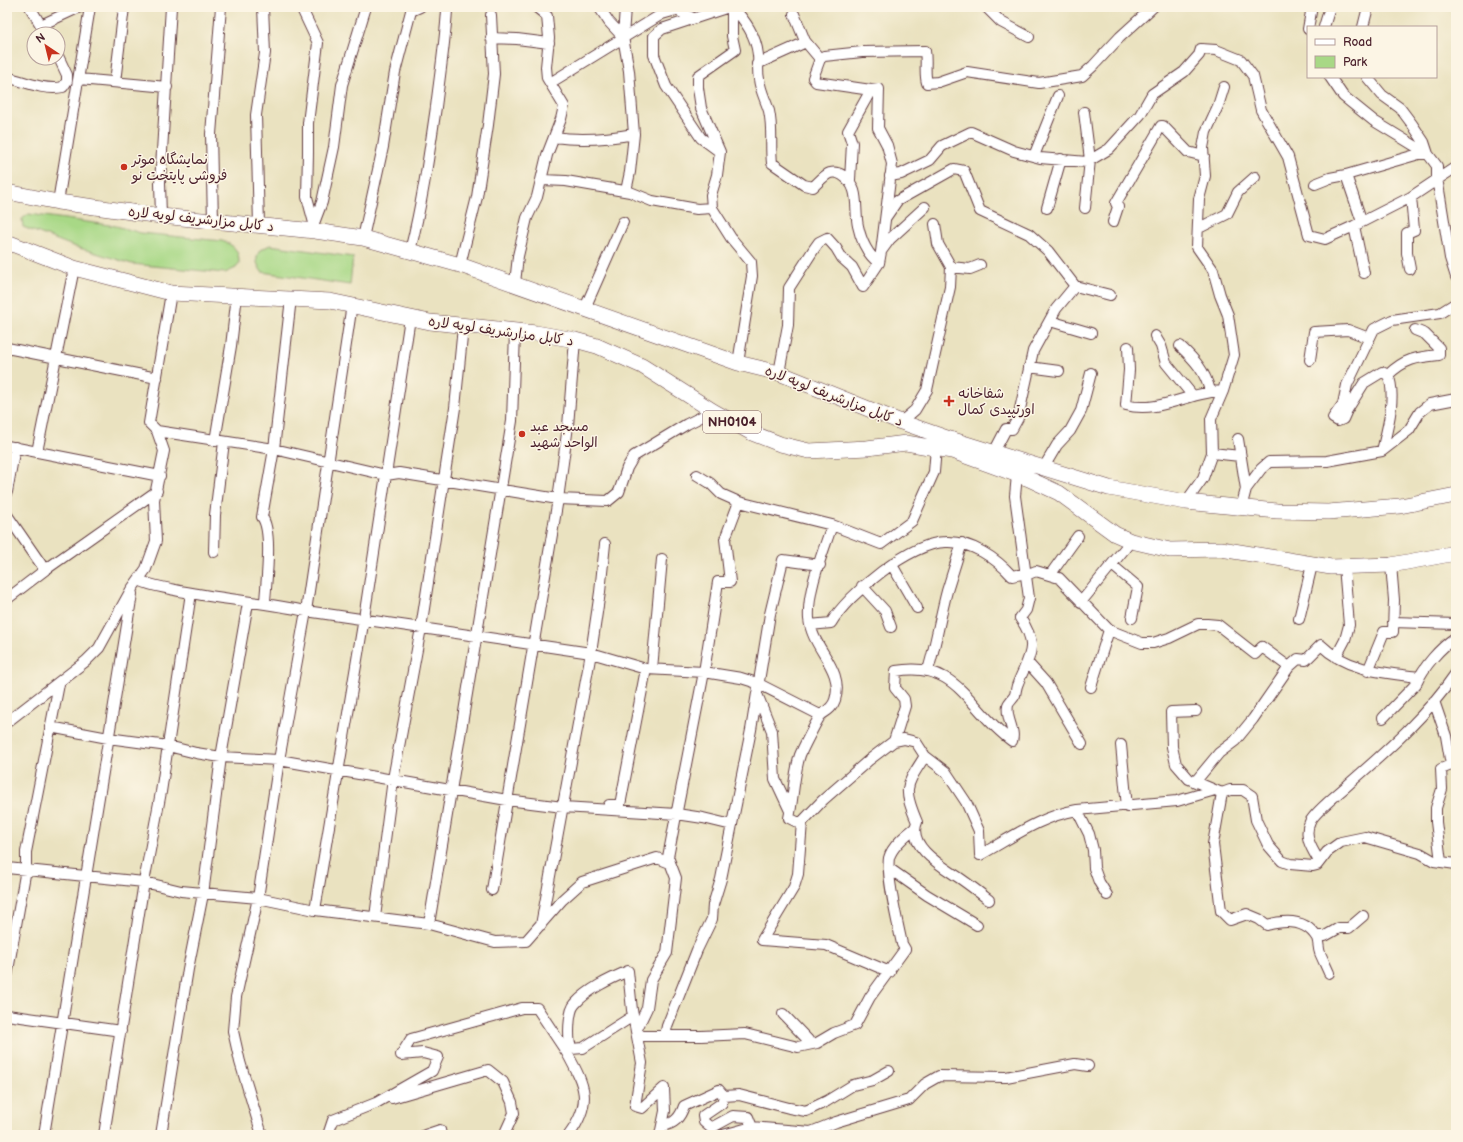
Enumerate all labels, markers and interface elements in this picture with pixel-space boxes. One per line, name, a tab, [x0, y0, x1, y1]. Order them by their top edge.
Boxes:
north arrow	[26, 26, 66, 66]
legend	[1307, 26, 1437, 78]
text: N	[33, 31, 48, 46]
text: Road	[1343, 35, 1372, 50]
text: Park	[1343, 55, 1367, 70]
place label: نمایشگاه موتر فروشی پایتخت نو	[131, 151, 227, 185]
marker: نمایشگاه موتر فروشی پایتخت نو	[119, 162, 129, 172]
street label: د کابل مزارشریف لویه لاره	[127, 203, 275, 236]
street label: د کابل مزارشریف لویه لاره	[427, 312, 575, 351]
street label: د کابل مزارشریف لویه لاره	[762, 362, 905, 431]
place label: شفاخانه اورتپیدی کمال	[958, 385, 1035, 419]
marker: شفاخانه اورتپیدی کمال	[943, 395, 955, 407]
road number: NH0104	[703, 411, 761, 433]
place label: مسجد عبد الواحد شهید	[530, 418, 598, 452]
marker: مسجد عبد الواحد شهید	[517, 429, 527, 439]

